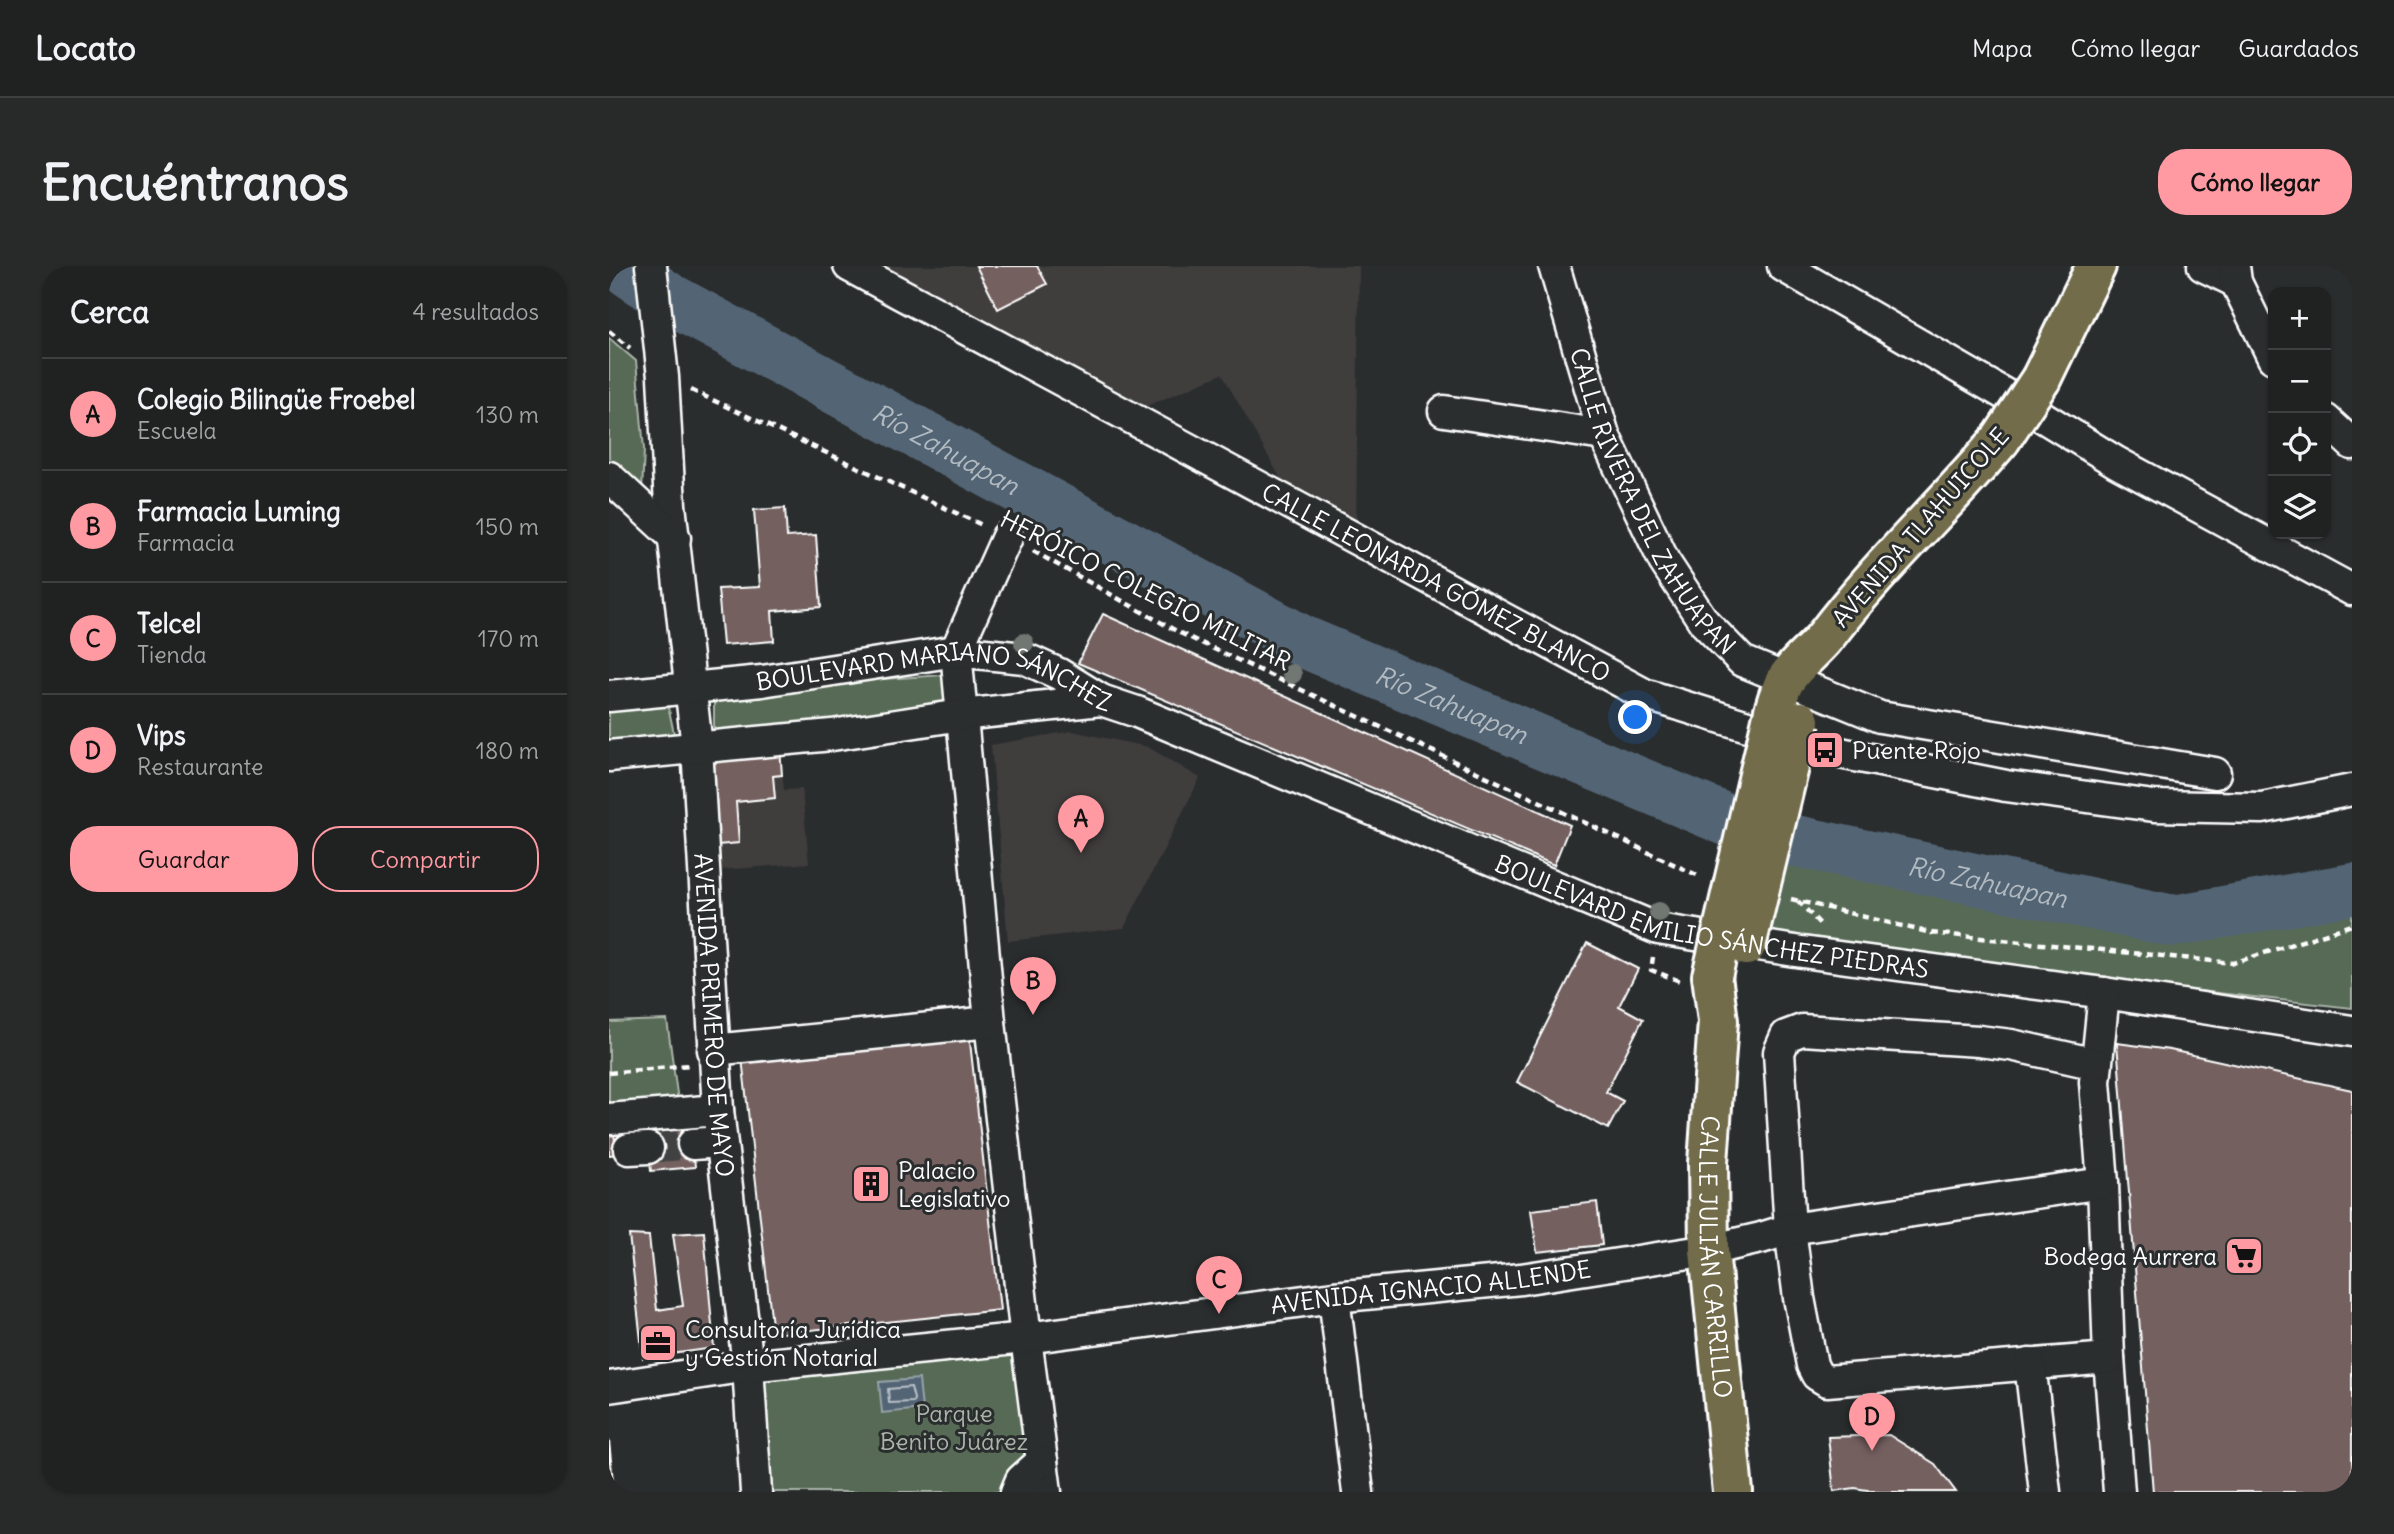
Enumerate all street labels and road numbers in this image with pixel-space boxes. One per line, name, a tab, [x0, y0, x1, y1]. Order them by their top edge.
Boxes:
street label: CALLE RIVERA DEL ZAHUAPAN	[1564, 344, 1742, 661]
street label: AVENIDA TLAHUICOLE	[1825, 421, 2015, 633]
street label: CALLE LEONARDA GÓMEZ BLANCO	[1257, 476, 1616, 688]
street label: HERÓICO COLEGIO MILITAR	[996, 503, 1296, 677]
street label: BOULEVARD MARIANO SÁNCHEZ	[754, 636, 1115, 717]
street label: BOULEVARD EMILIO SÁNCHEZ PIEDRAS	[1491, 848, 1931, 984]
street label: AVENIDA PRIMERO DE MAYO	[688, 852, 741, 1179]
street label: CALLE JULIÁN CARRILLO	[1693, 1115, 1739, 1400]
street label: AVENIDA IGNACIO ALLENDE	[1269, 1253, 1593, 1320]

